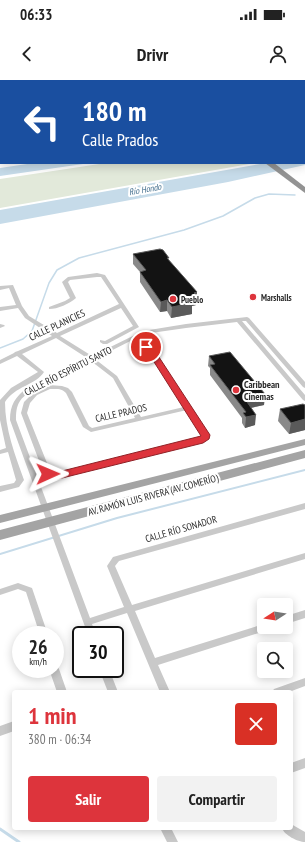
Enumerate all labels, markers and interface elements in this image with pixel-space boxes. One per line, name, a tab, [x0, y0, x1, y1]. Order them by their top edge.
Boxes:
text: 06:33	[20, 5, 52, 24]
icon: back	[16, 43, 38, 65]
text: Drivr	[137, 43, 168, 66]
icon: person	[267, 43, 289, 65]
text: 180 m	[82, 92, 146, 129]
icon: left	[16, 96, 68, 148]
text: Calle Prados	[82, 128, 158, 151]
water label: Río Hondo	[128, 181, 163, 197]
marker: Marshalls	[248, 292, 258, 302]
place label: Marshalls	[261, 292, 292, 303]
marker: Pueblo	[168, 294, 178, 304]
place label: Pueblo	[181, 294, 203, 305]
street label: CALLE PLANICIES	[27, 306, 87, 344]
pin	[129, 330, 163, 364]
icon: arrive	[135, 336, 157, 358]
street label: CALLE RÍO ESPÍRITU SANTO	[22, 343, 115, 399]
place label: Caribbean Cinemas	[244, 378, 280, 403]
marker: Caribbean Cinemas	[231, 385, 241, 395]
street label: CALLE PRADOS	[94, 401, 148, 425]
position arrow	[27, 453, 69, 495]
street label: AV. RAMÓN LUIS RIVERA (AV. COMERÍO)	[86, 471, 220, 519]
street label: CALLE RÍO SONADOR	[144, 513, 219, 545]
north arrow	[257, 598, 293, 634]
map controls	[257, 598, 293, 678]
speed limit sign: 30	[72, 626, 124, 678]
text: 26	[28, 634, 48, 660]
button: search	[257, 642, 293, 678]
text: km/h	[29, 655, 47, 668]
text: 1 min	[28, 700, 76, 731]
button: close	[235, 703, 277, 745]
text: 380 m · 06:34	[28, 731, 91, 748]
button: Salir	[28, 776, 149, 822]
button: Compartir	[157, 776, 277, 822]

